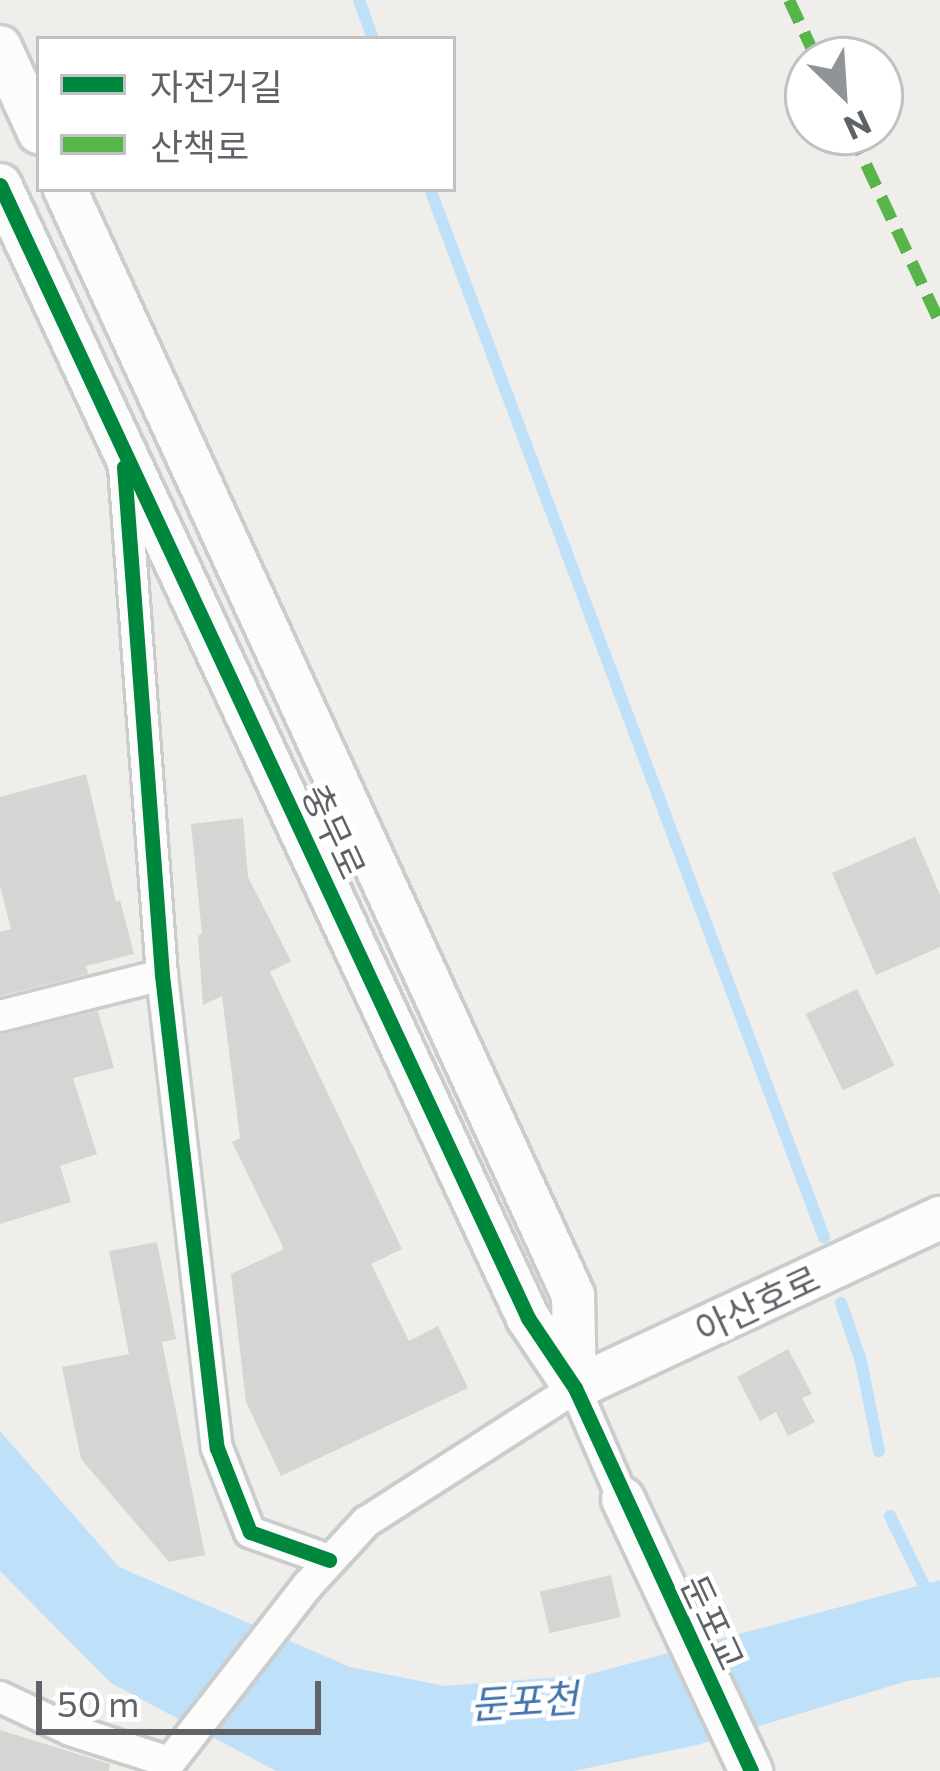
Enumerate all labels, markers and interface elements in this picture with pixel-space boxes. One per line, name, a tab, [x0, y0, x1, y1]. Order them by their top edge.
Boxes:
legend	[36, 36, 456, 192]
north arrow	[784, 36, 904, 156]
text: 자전거길	[150, 63, 282, 107]
text: N	[838, 103, 878, 150]
text: 산책로	[150, 123, 249, 167]
street label: 충무로	[294, 777, 376, 885]
street label: 아산호로	[688, 1255, 826, 1351]
street label: 둔포교	[673, 1568, 755, 1676]
scale bar	[42, 1657, 327, 1731]
water label: 둔포천	[469, 1673, 579, 1727]
text: 50 m	[57, 1680, 139, 1724]

